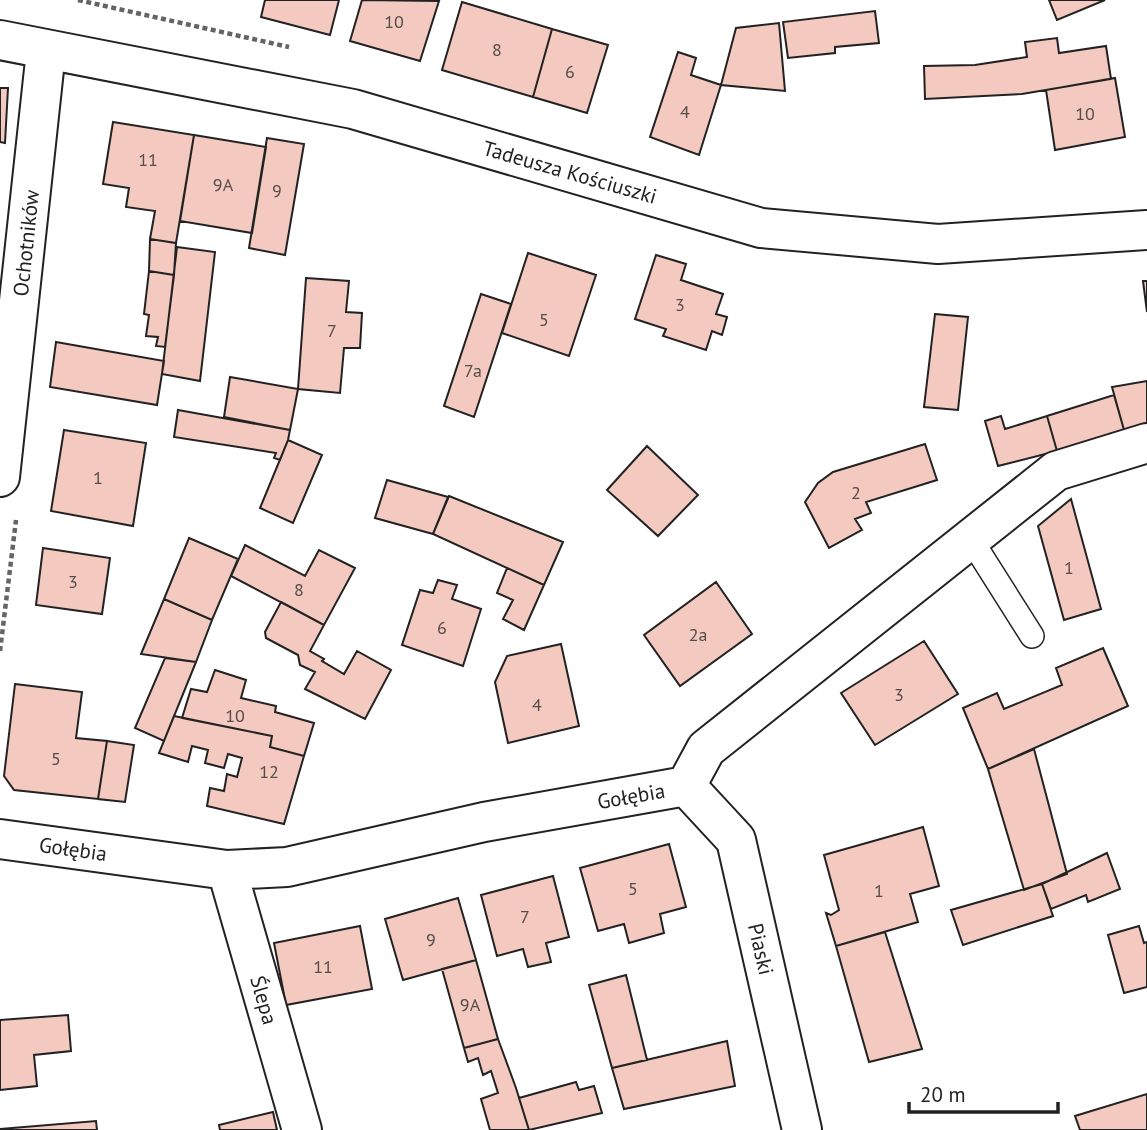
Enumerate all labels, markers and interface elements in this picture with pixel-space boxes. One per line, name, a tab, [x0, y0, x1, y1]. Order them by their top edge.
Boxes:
house number: 10	[384, 10, 404, 33]
house number: 8	[492, 38, 502, 61]
house number: 6	[565, 60, 575, 83]
house number: 4	[680, 100, 690, 123]
house number: 10	[1075, 102, 1095, 125]
street label: Tadeusza Kościuszki	[480, 134, 660, 210]
house number: 11	[138, 148, 158, 171]
house number: 9A	[213, 173, 234, 196]
house number: 9	[272, 179, 282, 202]
street label: Ochotników	[7, 188, 45, 298]
house number: 3	[675, 293, 685, 316]
house number: 5	[539, 308, 549, 331]
house number: 7	[327, 319, 337, 342]
house number: 7a	[464, 359, 482, 382]
house number: 1	[93, 466, 103, 489]
house number: 2	[851, 481, 861, 504]
house number: 1	[1064, 556, 1074, 579]
house number: 3	[68, 570, 78, 593]
house number: 8	[294, 578, 304, 601]
house number: 6	[437, 616, 447, 639]
house number: 2a	[689, 623, 707, 646]
house number: 3	[894, 683, 904, 706]
house number: 4	[532, 693, 542, 716]
house number: 10	[225, 704, 245, 727]
house number: 5	[51, 747, 61, 770]
house number: 12	[259, 760, 279, 783]
street label: Gołębia	[595, 777, 667, 815]
street label: Gołębia	[37, 831, 109, 867]
house number: 5	[628, 877, 638, 900]
house number: 1	[874, 879, 884, 902]
house number: 7	[520, 905, 530, 928]
street label: Piaski	[742, 920, 780, 978]
house number: 9	[426, 928, 436, 951]
house number: 11	[313, 955, 333, 978]
street label: Ślepa	[244, 972, 284, 1028]
house number: 9A	[460, 993, 481, 1016]
scale bar	[909, 1070, 1058, 1114]
text: 20 m	[920, 1081, 966, 1108]

